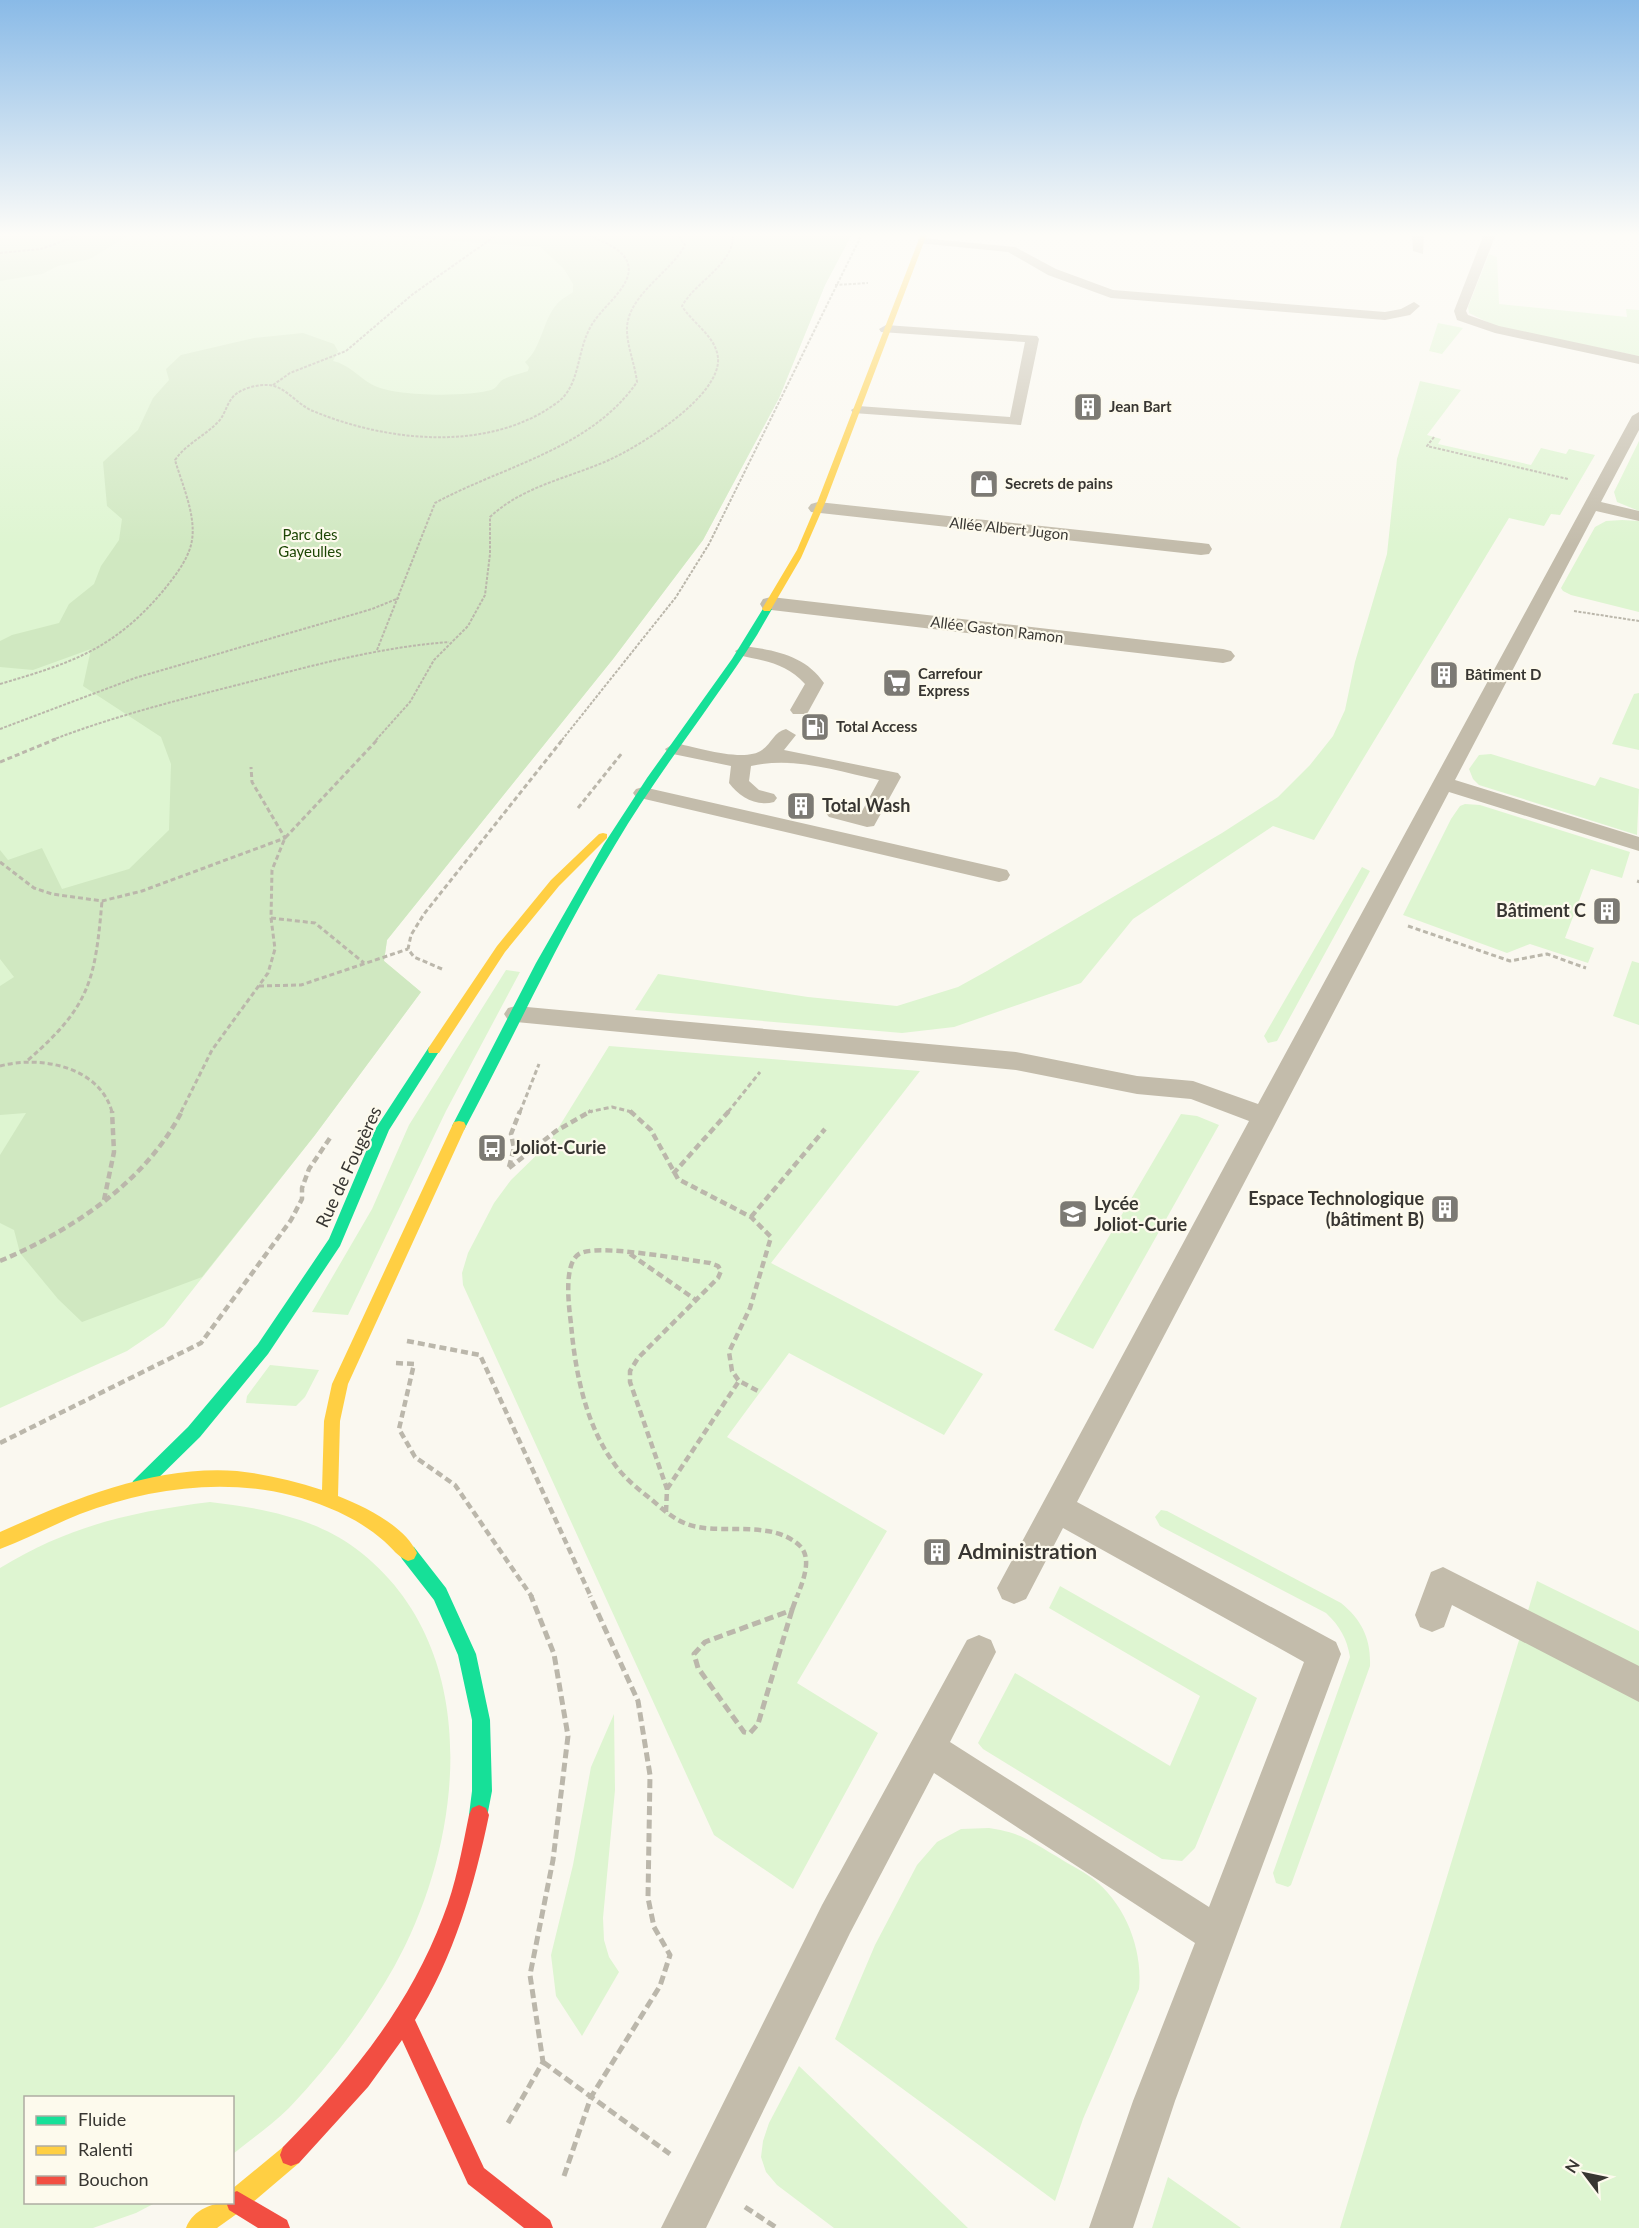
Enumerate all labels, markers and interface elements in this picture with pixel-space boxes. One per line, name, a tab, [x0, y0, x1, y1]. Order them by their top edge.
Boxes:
building icon: Jean Bart	[1072, 391, 1104, 423]
place label: Jean Bart	[1109, 397, 1172, 415]
shop icon: Secrets de pains	[968, 468, 1000, 500]
place label: Secrets de pains	[1005, 474, 1113, 492]
street label: Allée Albert Jugon	[949, 513, 1070, 543]
park label: Parc des Gayeulles	[278, 525, 342, 560]
street label: Allée Gaston Ramon	[930, 612, 1065, 646]
building icon: Bâtiment D	[1428, 659, 1460, 691]
place label: Carrefour Express	[918, 664, 983, 699]
place label: Bâtiment D	[1465, 665, 1541, 683]
supermarket icon: Carrefour Express	[881, 667, 913, 699]
fuel station icon: Total Access	[799, 711, 831, 743]
place label: Total Access	[836, 717, 918, 735]
building icon: Total Wash	[785, 790, 817, 822]
place label: Total Wash	[822, 794, 910, 816]
building icon: Bâtiment C	[1591, 895, 1623, 927]
place label: Bâtiment C	[1496, 899, 1586, 921]
street label: Rue de Fougères	[310, 1102, 386, 1231]
bus stop icon: Joliot-Curie	[476, 1132, 508, 1164]
place label: Joliot-Curie	[513, 1136, 607, 1158]
place label: Espace Technologique (bâtiment B)	[1248, 1187, 1424, 1230]
place label: Lycée Joliot-Curie	[1094, 1192, 1188, 1235]
building icon: Espace Technologique (bâtiment B)	[1429, 1193, 1461, 1225]
school or university icon: Lycée Joliot-Curie	[1057, 1198, 1089, 1230]
building icon: Administration	[921, 1536, 953, 1568]
place label: Administration	[957, 1538, 1097, 1563]
legend	[24, 2096, 234, 2204]
text: Fluide	[78, 2108, 126, 2130]
text: Ralenti	[78, 2138, 133, 2160]
north arrow	[1555, 2144, 1615, 2204]
text: N	[1561, 2156, 1583, 2176]
text: Bouchon	[78, 2168, 149, 2190]

